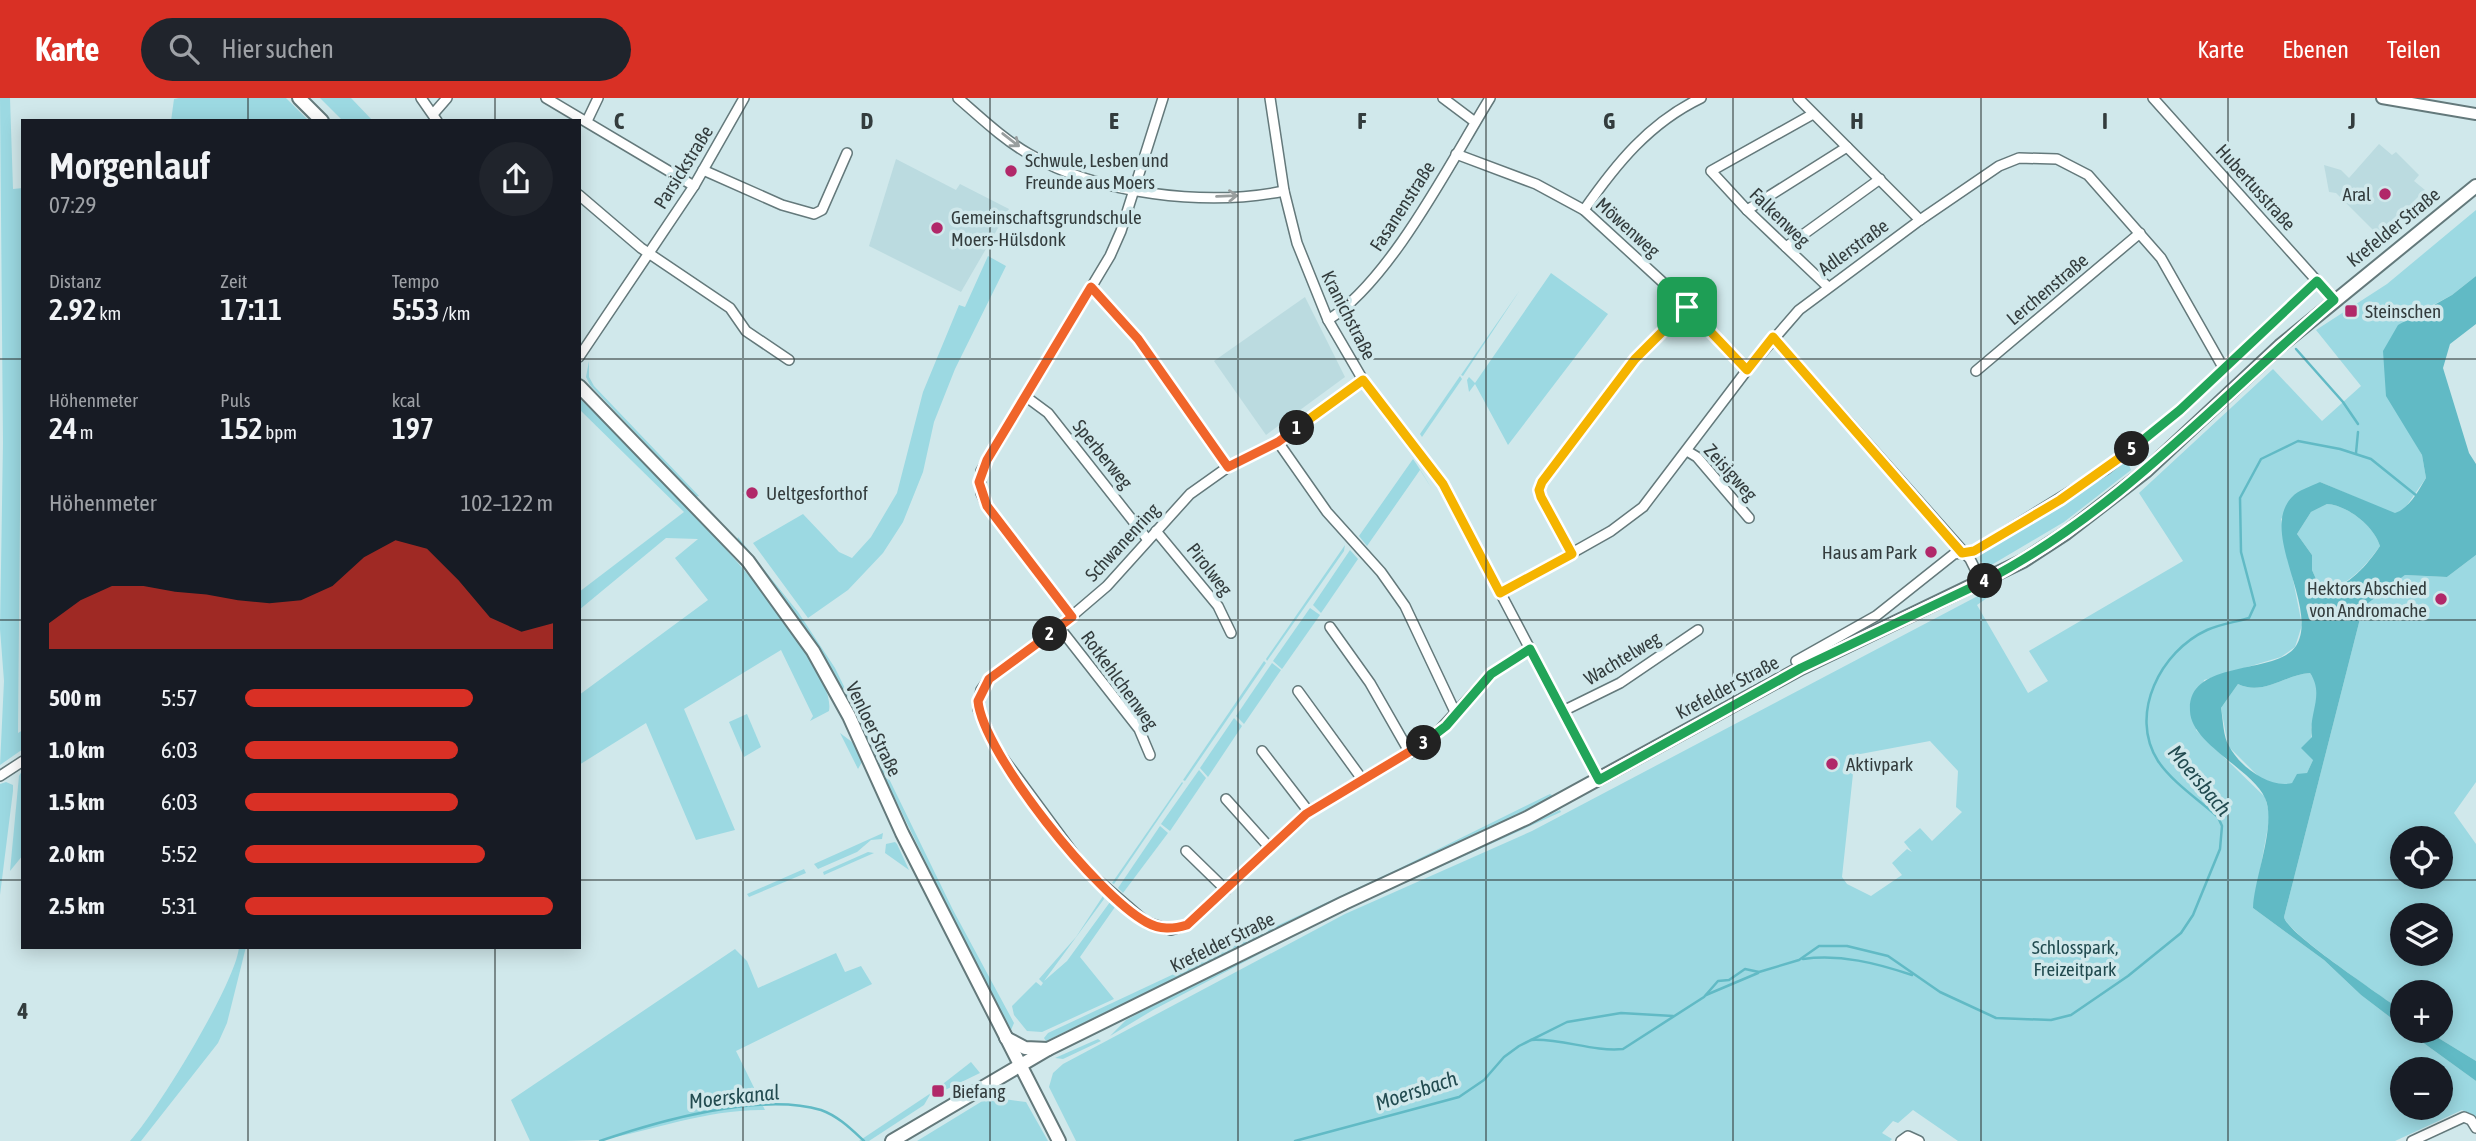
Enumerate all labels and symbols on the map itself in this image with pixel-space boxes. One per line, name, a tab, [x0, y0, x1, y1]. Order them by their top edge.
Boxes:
text: C	[614, 108, 625, 134]
text: D	[861, 108, 874, 134]
text: E	[1109, 108, 1119, 134]
text: F	[1357, 108, 1367, 134]
text: G	[1603, 108, 1615, 134]
text: H	[1850, 108, 1864, 134]
text: I	[2102, 108, 2108, 134]
text: J	[2347, 108, 2356, 134]
street label: Parsickstraße	[649, 121, 717, 213]
one-way arrow	[1001, 133, 1020, 148]
street label: Hubertusstraße	[2212, 139, 2300, 235]
place label: Schwule, Lesben und Freunde aus Moers	[1025, 149, 1169, 193]
street label: Fasanenstraße	[1365, 157, 1439, 255]
marker: Schwule, Lesben und Freunde aus Moers	[1003, 163, 1019, 179]
street label: Falkenweg	[1745, 183, 1815, 252]
street label: Krefelder Straße	[2342, 183, 2444, 271]
place label: Aral	[2343, 183, 2371, 205]
marker: Aral	[2377, 186, 2393, 202]
one-way arrow	[1215, 190, 1238, 203]
street label: Möwenweg	[1592, 193, 1665, 262]
place label: Gemeinschaftsgrundschule Moers-Hülsdonk	[951, 206, 1142, 250]
street label: Adlerstraße	[1814, 214, 1892, 280]
marker: Gemeinschaftsgrundschule Moers-Hülsdonk	[929, 220, 945, 236]
street label: Lerchenstraße	[2002, 249, 2092, 329]
street label: Kranichstraße	[1317, 267, 1381, 363]
pin	[1657, 277, 1717, 337]
place label: Steinschen	[2365, 300, 2441, 322]
marker: Steinschen	[2343, 303, 2359, 319]
pin: 1	[1280, 410, 1314, 446]
street label: Sperberweg	[1069, 415, 1138, 494]
pin: 5	[2114, 432, 2150, 466]
street label: Zeisigweg	[1700, 439, 1763, 506]
place label: Ueltgesforthof	[766, 482, 868, 504]
marker: Ueltgesforthof	[744, 485, 760, 501]
street label: Schwanenring	[1080, 498, 1164, 586]
street label: Pirolweg	[1183, 538, 1238, 600]
place label: Haus am Park	[1822, 541, 1918, 563]
marker: Haus am Park	[1923, 544, 1939, 560]
pin: 4	[1968, 564, 2002, 598]
place label: Hektors Abschied von Andromache	[2307, 577, 2427, 621]
marker: Hektors Abschied von Andromache	[2433, 591, 2449, 607]
pin: 2	[1032, 616, 1068, 652]
street label: Rotkehlchenweg	[1077, 626, 1164, 734]
street label: Wachtelweg	[1580, 626, 1665, 689]
street label: Krefelder Straße	[1672, 651, 1782, 723]
street label: Venloer Straße	[842, 678, 906, 780]
pin: 3	[1406, 726, 1442, 760]
water label: Moersbach	[2164, 740, 2236, 820]
place label: Aktivpark	[1846, 753, 1914, 775]
marker: Aktivpark	[1824, 756, 1840, 772]
street label: Krefelder Straße	[1166, 907, 1278, 977]
park label: Schlosspark, Freizeitpark	[2032, 936, 2118, 980]
text: 4	[17, 998, 29, 1024]
water label: Moersbach	[1372, 1065, 1460, 1115]
water label: Moerskanal	[687, 1079, 781, 1113]
place label: Biefang	[952, 1080, 1006, 1102]
marker: Biefang	[930, 1083, 946, 1099]

